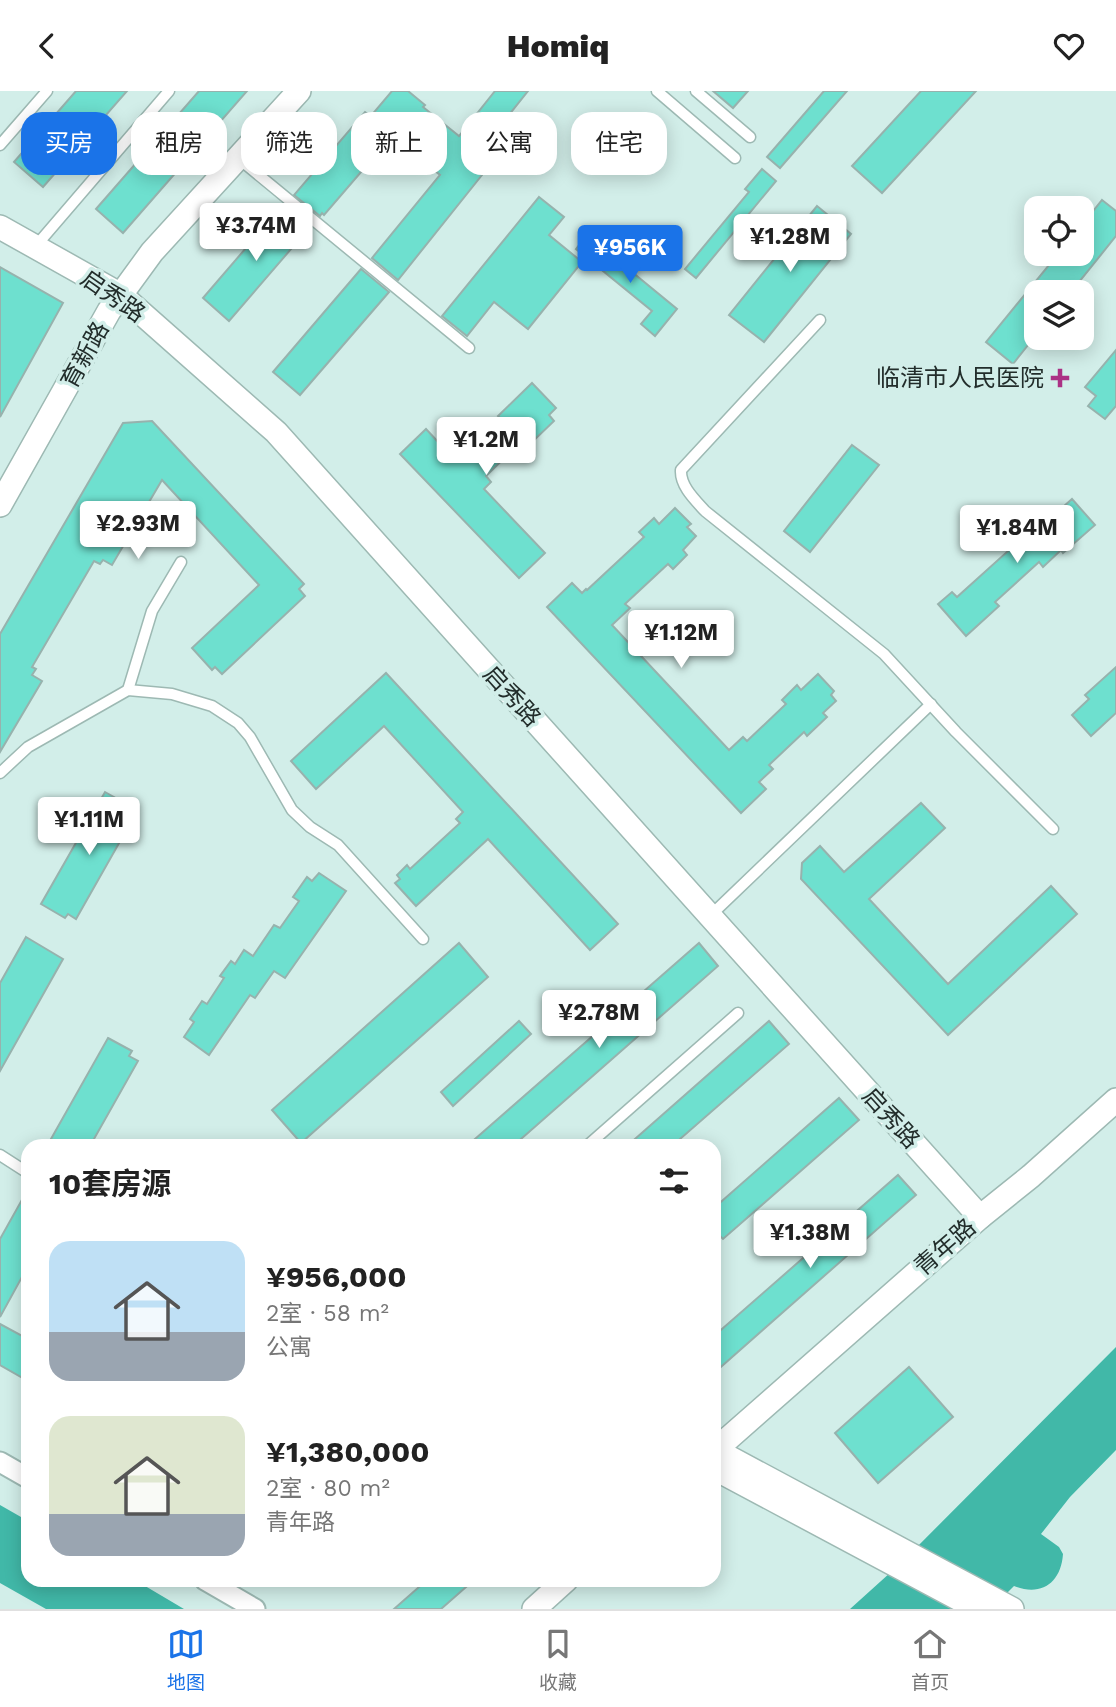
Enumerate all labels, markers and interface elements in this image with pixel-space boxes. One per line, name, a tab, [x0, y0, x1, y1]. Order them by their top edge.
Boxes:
icon: back	[28, 27, 66, 65]
text: Homiq	[507, 27, 609, 65]
icon: heart	[1050, 27, 1088, 65]
chip: 买房	[21, 112, 117, 175]
chip: 租房	[131, 112, 227, 175]
chip: 筛选	[241, 112, 337, 175]
chip: 新上	[351, 112, 447, 175]
chip: 公寓	[461, 112, 557, 175]
chip: 住宅	[571, 112, 667, 175]
map controls	[1024, 196, 1094, 350]
button: locate	[1024, 196, 1094, 266]
pin: ¥3.74M	[199, 204, 313, 263]
text: ¥3.74M	[216, 212, 296, 239]
pin: ¥1.28M	[733, 215, 847, 274]
text: ¥1.28M	[750, 223, 830, 250]
pin: ¥956K	[581, 225, 679, 285]
text: ¥956K	[594, 234, 666, 261]
street label: 启秀路	[75, 264, 151, 328]
button: layers	[1024, 280, 1094, 350]
street label: 育新路	[55, 317, 115, 393]
place label: 临清市人民医院	[876, 364, 1044, 392]
marker: 临清市人民医院	[1050, 368, 1070, 388]
pin: ¥1.2M	[437, 417, 535, 477]
text: ¥1.2M	[453, 426, 519, 453]
pin: ¥2.93M	[81, 501, 195, 561]
pin: ¥1.84M	[960, 505, 1074, 565]
text: ¥2.93M	[96, 510, 180, 537]
text: ¥1.84M	[976, 514, 1058, 541]
pin: ¥1.12M	[624, 611, 738, 670]
text: ¥1.12M	[644, 619, 718, 646]
street label: 启秀路	[478, 660, 546, 732]
pin: ¥1.11M	[32, 797, 146, 857]
text: ¥1.11M	[54, 806, 124, 833]
pin: ¥2.78M	[542, 991, 656, 1050]
text: ¥2.78M	[558, 999, 640, 1026]
street label: 启秀路	[857, 1082, 925, 1154]
icon: filters	[655, 1162, 693, 1200]
text: 10套房源	[49, 1166, 171, 1201]
pin: ¥1.38M	[753, 1211, 867, 1270]
street label: 青年路	[909, 1213, 981, 1281]
text: ¥1.38M	[770, 1219, 850, 1246]
text: ¥956,000	[266, 1259, 407, 1294]
icon: home	[105, 1269, 189, 1353]
text: 2室 · 58 m²	[266, 1300, 389, 1327]
text: 公寓	[266, 1334, 312, 1361]
text: ¥1,380,000	[266, 1434, 430, 1469]
icon: home	[105, 1444, 189, 1528]
text: 2室 · 80 m²	[266, 1475, 390, 1502]
text: 青年路	[266, 1509, 335, 1536]
tab: 地图	[167, 1625, 205, 1694]
tab: 收藏	[539, 1625, 577, 1694]
tab: 首页	[911, 1625, 949, 1694]

